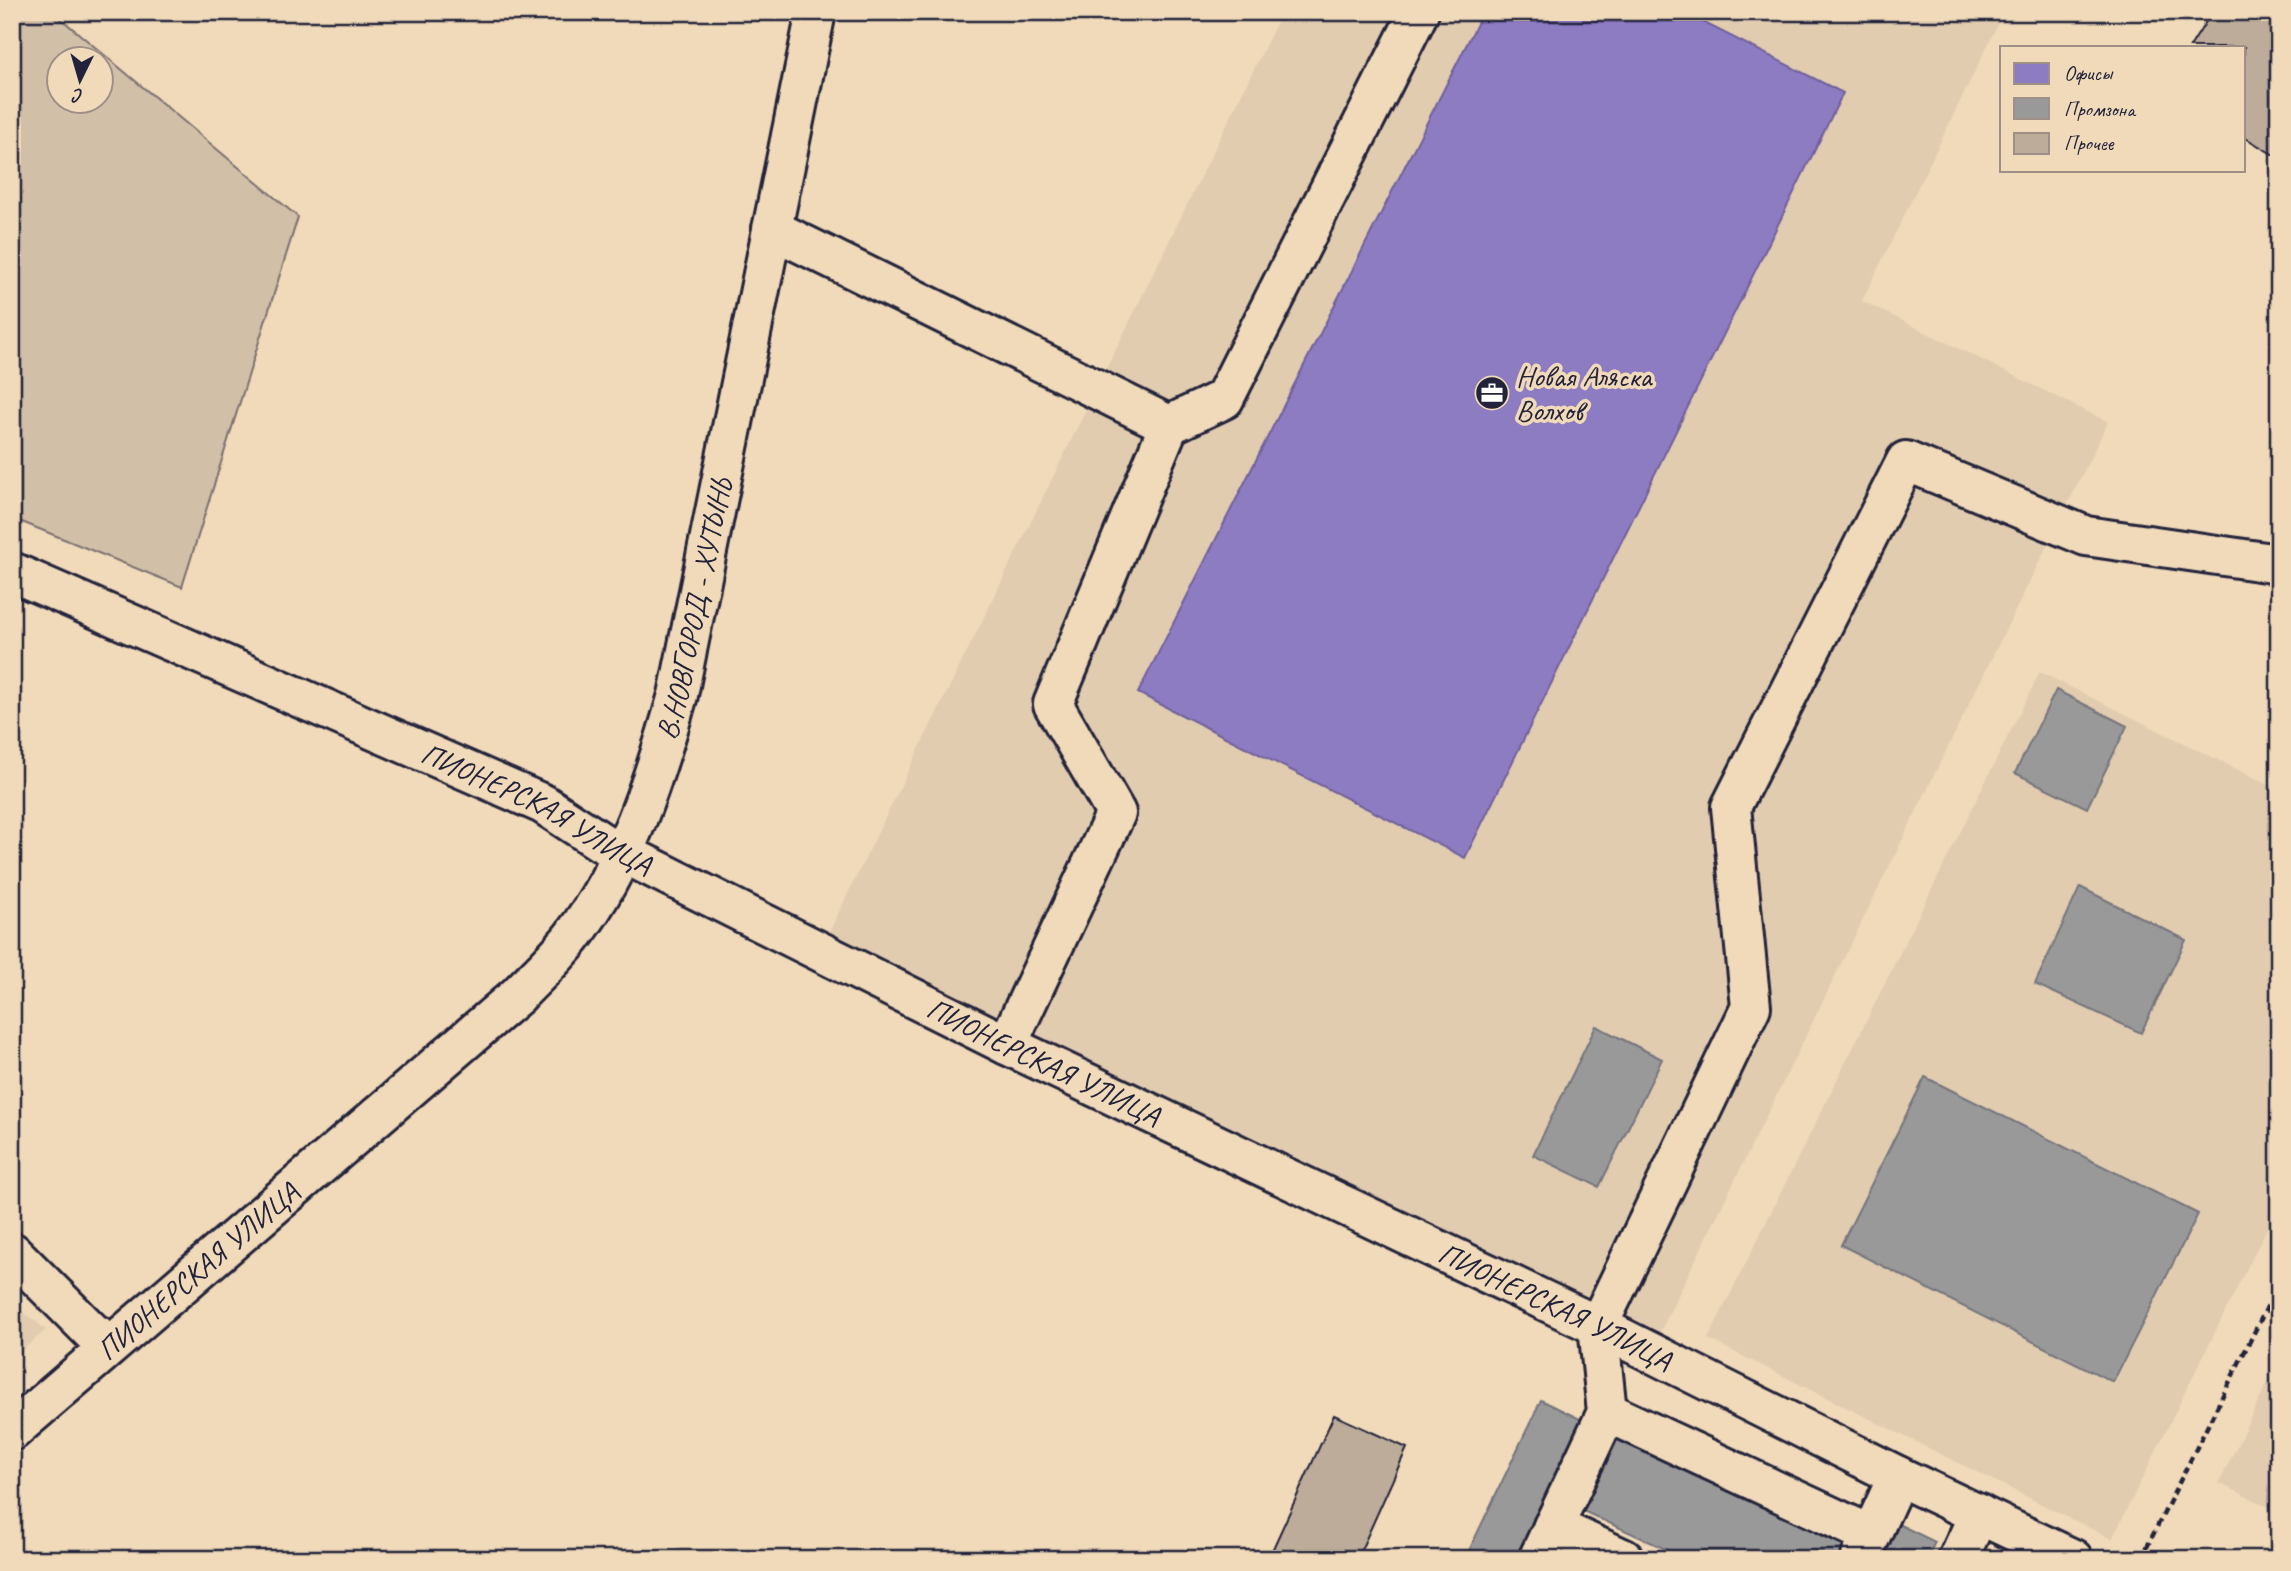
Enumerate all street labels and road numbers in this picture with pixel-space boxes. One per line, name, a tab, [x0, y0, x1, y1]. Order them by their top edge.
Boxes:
street label: В.НОВГОРОД - ХУТЫНЬ	[647, 473, 741, 744]
street label: ПИОНЕРСКАЯ УЛИЦА	[416, 734, 659, 884]
street label: ПИОНЕРСКАЯ УЛИЦА	[921, 989, 1167, 1135]
street label: ПИОНЕРСКАЯ УЛИЦА	[89, 1173, 307, 1369]
street label: ПИОНЕРСКАЯ УЛИЦА	[1432, 1234, 1679, 1379]

